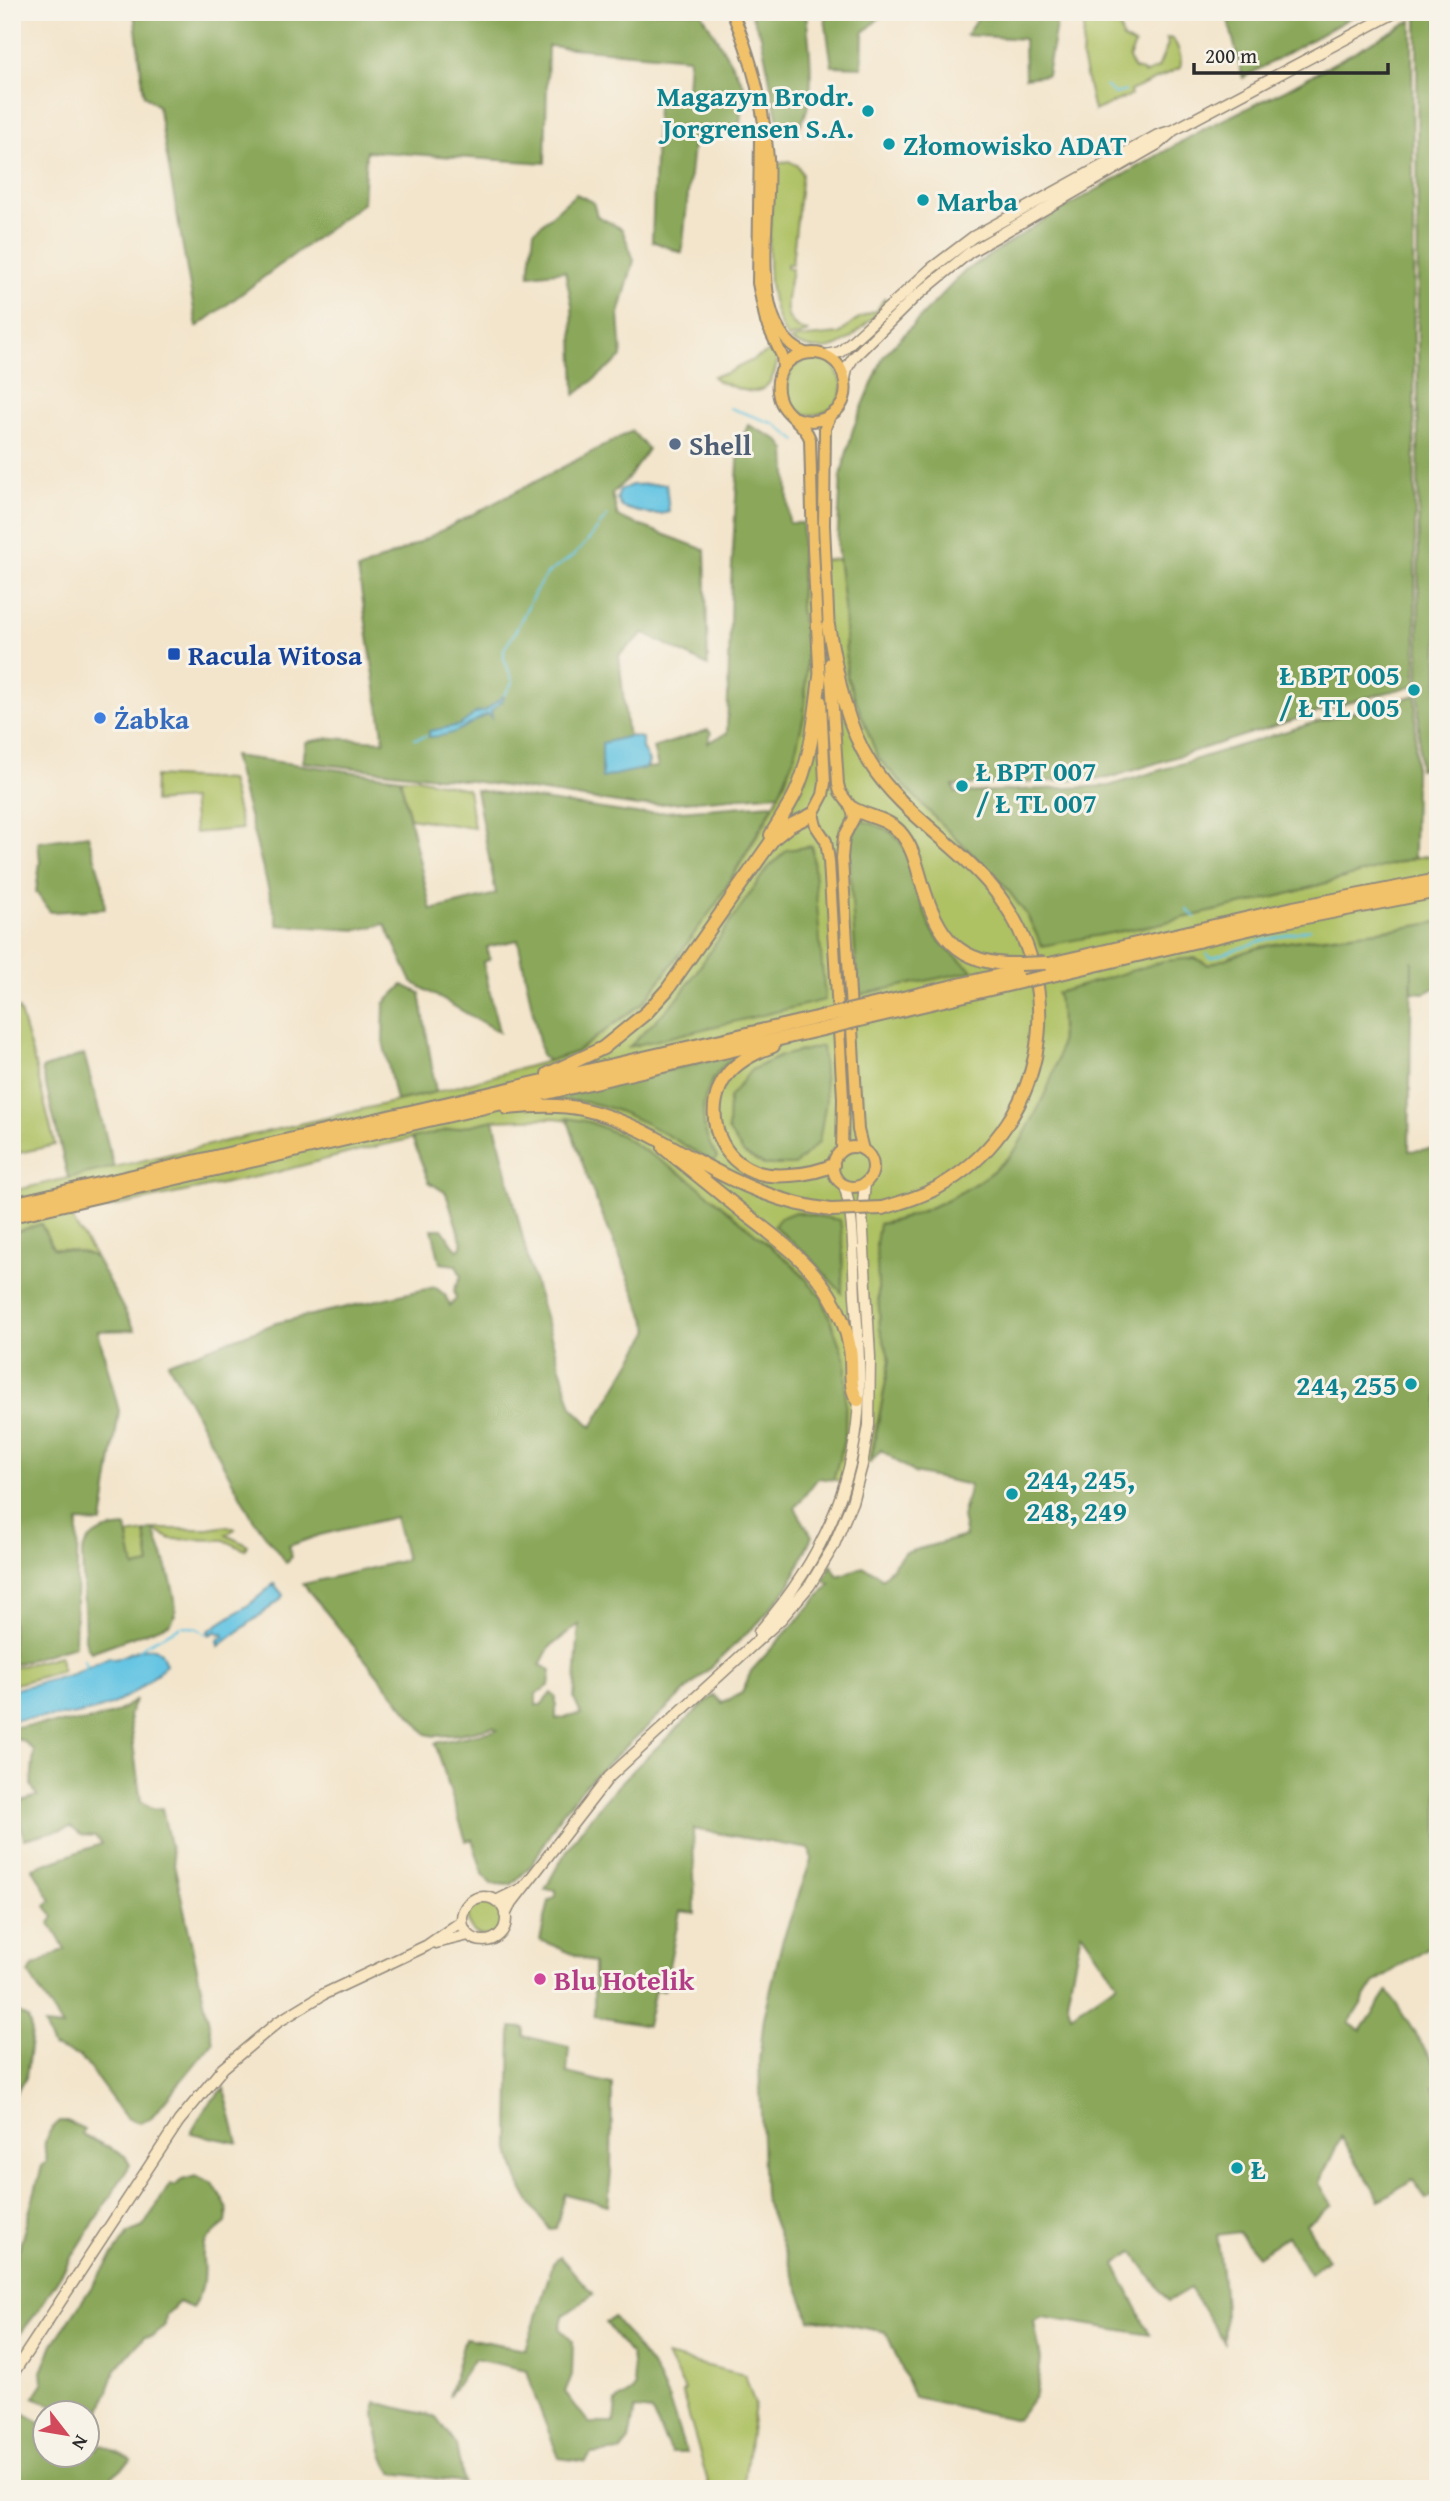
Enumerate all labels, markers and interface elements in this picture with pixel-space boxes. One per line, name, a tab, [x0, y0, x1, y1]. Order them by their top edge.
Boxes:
scale bar	[1194, 32, 1389, 76]
text: 200 m	[1205, 40, 1257, 71]
place label: Magazyn Brodr. Jorgrensen S.A.	[657, 75, 854, 148]
marker: Magazyn Brodr. Jorgrensen S.A.	[860, 103, 876, 119]
place label: Złomowisko ADAT	[903, 124, 1127, 165]
marker: Złomowisko ADAT	[881, 136, 897, 152]
place label: Marba	[937, 180, 1019, 221]
marker: Marba	[915, 192, 931, 208]
place label: Shell	[689, 424, 752, 465]
marker: Shell	[667, 436, 683, 452]
place label: Racula Witosa	[188, 634, 363, 675]
marker: Racula Witosa	[166, 646, 182, 662]
place label: Ł BPT 005 / Ł TL 005	[1279, 654, 1400, 727]
marker: Ł BPT 005 / Ł TL 005	[1406, 682, 1422, 698]
place label: Żabka	[114, 698, 190, 739]
marker: Żabka	[92, 710, 108, 726]
place label: Ł BPT 007 / Ł TL 007	[976, 750, 1097, 823]
marker: Ł BPT 007 / Ł TL 007	[954, 778, 970, 794]
place label: 244, 255	[1296, 1364, 1397, 1405]
marker: 244, 255	[1403, 1376, 1419, 1392]
place label: 244, 245, 248, 249	[1026, 1458, 1135, 1531]
marker: 244, 245, 248, 249	[1004, 1486, 1020, 1502]
place label: Blu Hotelik	[554, 1959, 695, 2000]
marker: Blu Hotelik	[532, 1971, 548, 1987]
place label: Ł	[1251, 2148, 1266, 2189]
marker: Ł	[1229, 2160, 1245, 2176]
north arrow	[32, 2400, 102, 2470]
text: N	[65, 2430, 96, 2456]

